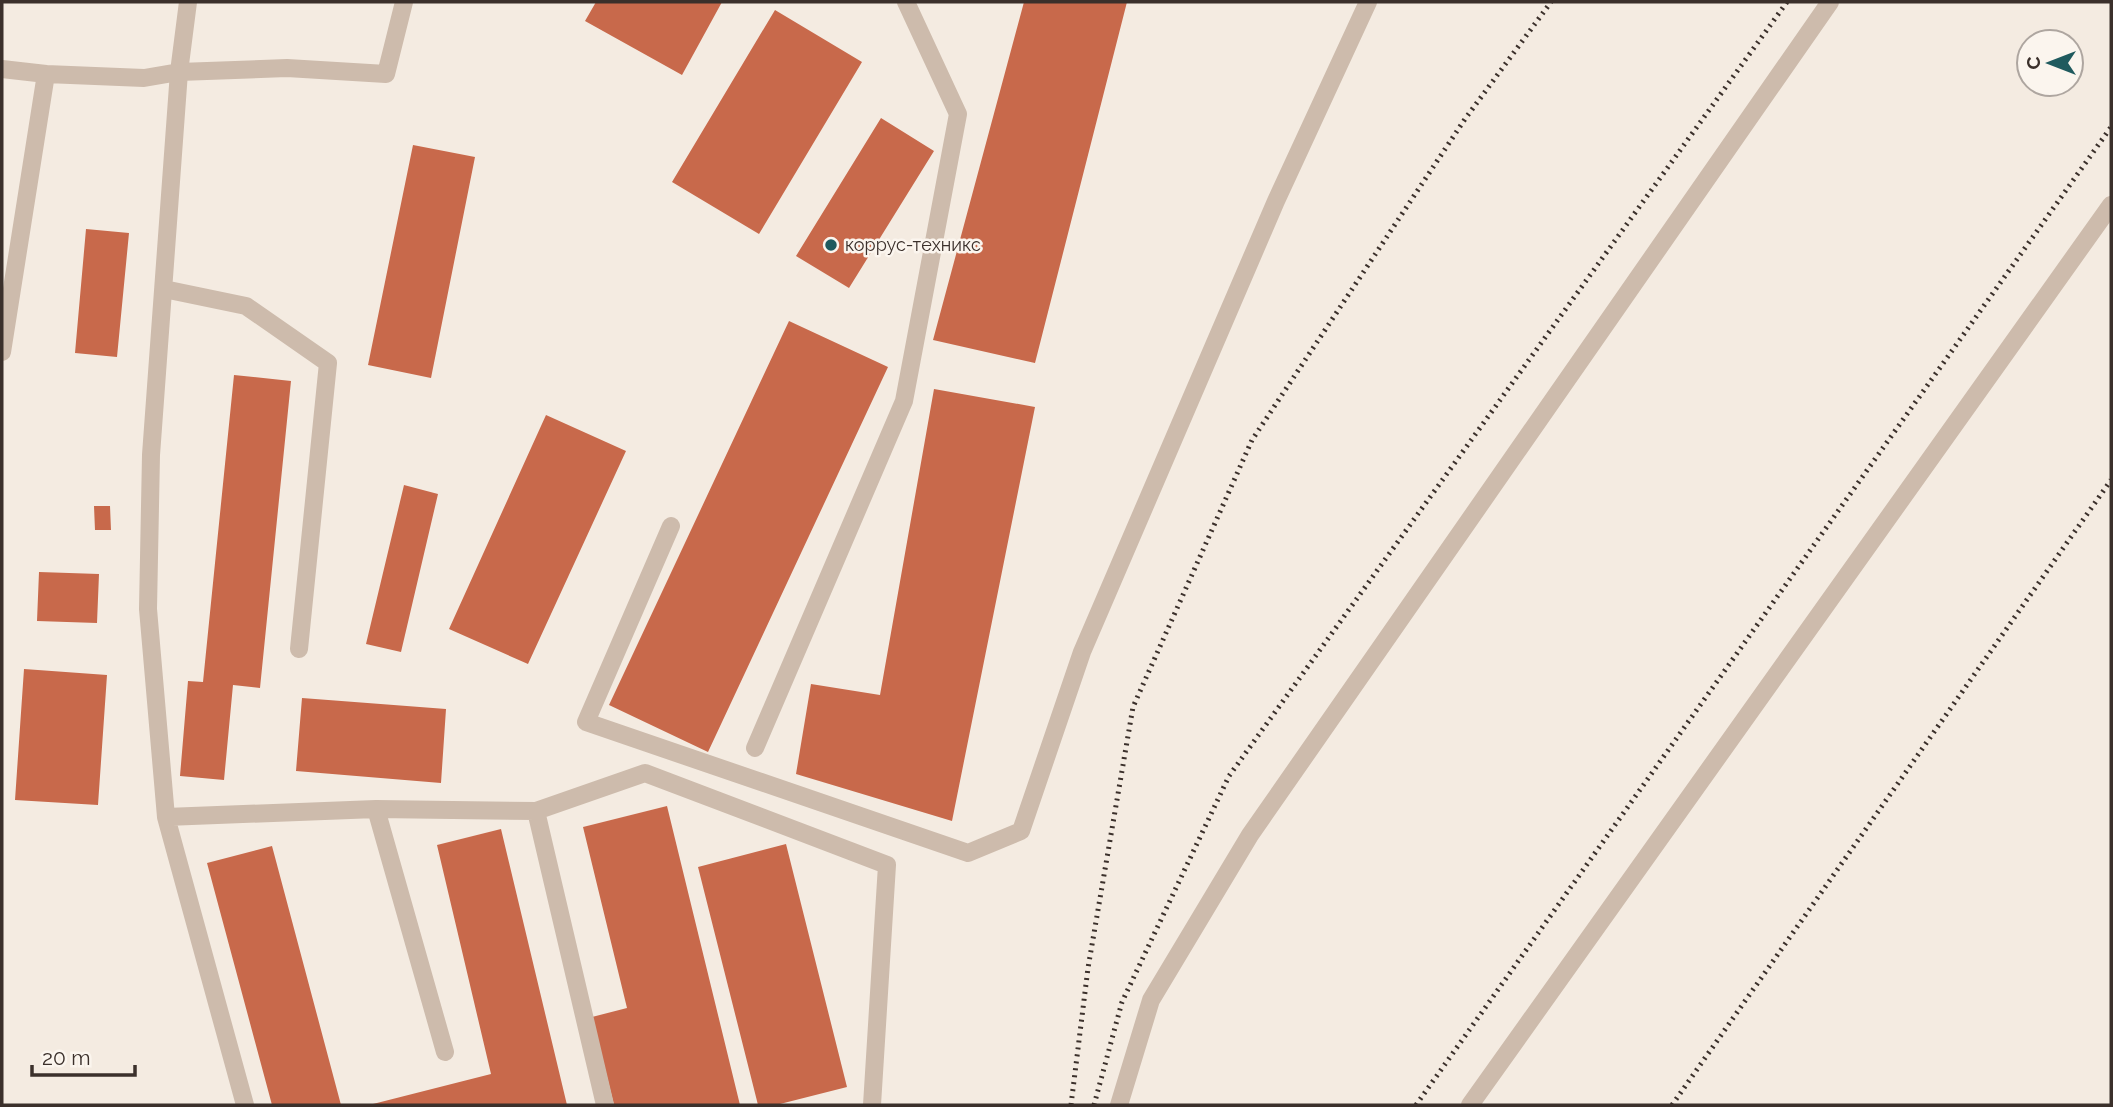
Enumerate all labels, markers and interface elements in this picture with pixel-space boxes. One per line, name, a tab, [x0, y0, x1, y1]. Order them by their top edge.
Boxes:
north arrow	[2015, 28, 2085, 98]
text: С	[2022, 56, 2044, 70]
place label: коррус-техникс	[845, 234, 981, 255]
marker: коррус-техникс	[823, 237, 839, 253]
scale bar	[32, 1034, 135, 1078]
text: 20 m	[42, 1045, 90, 1070]

